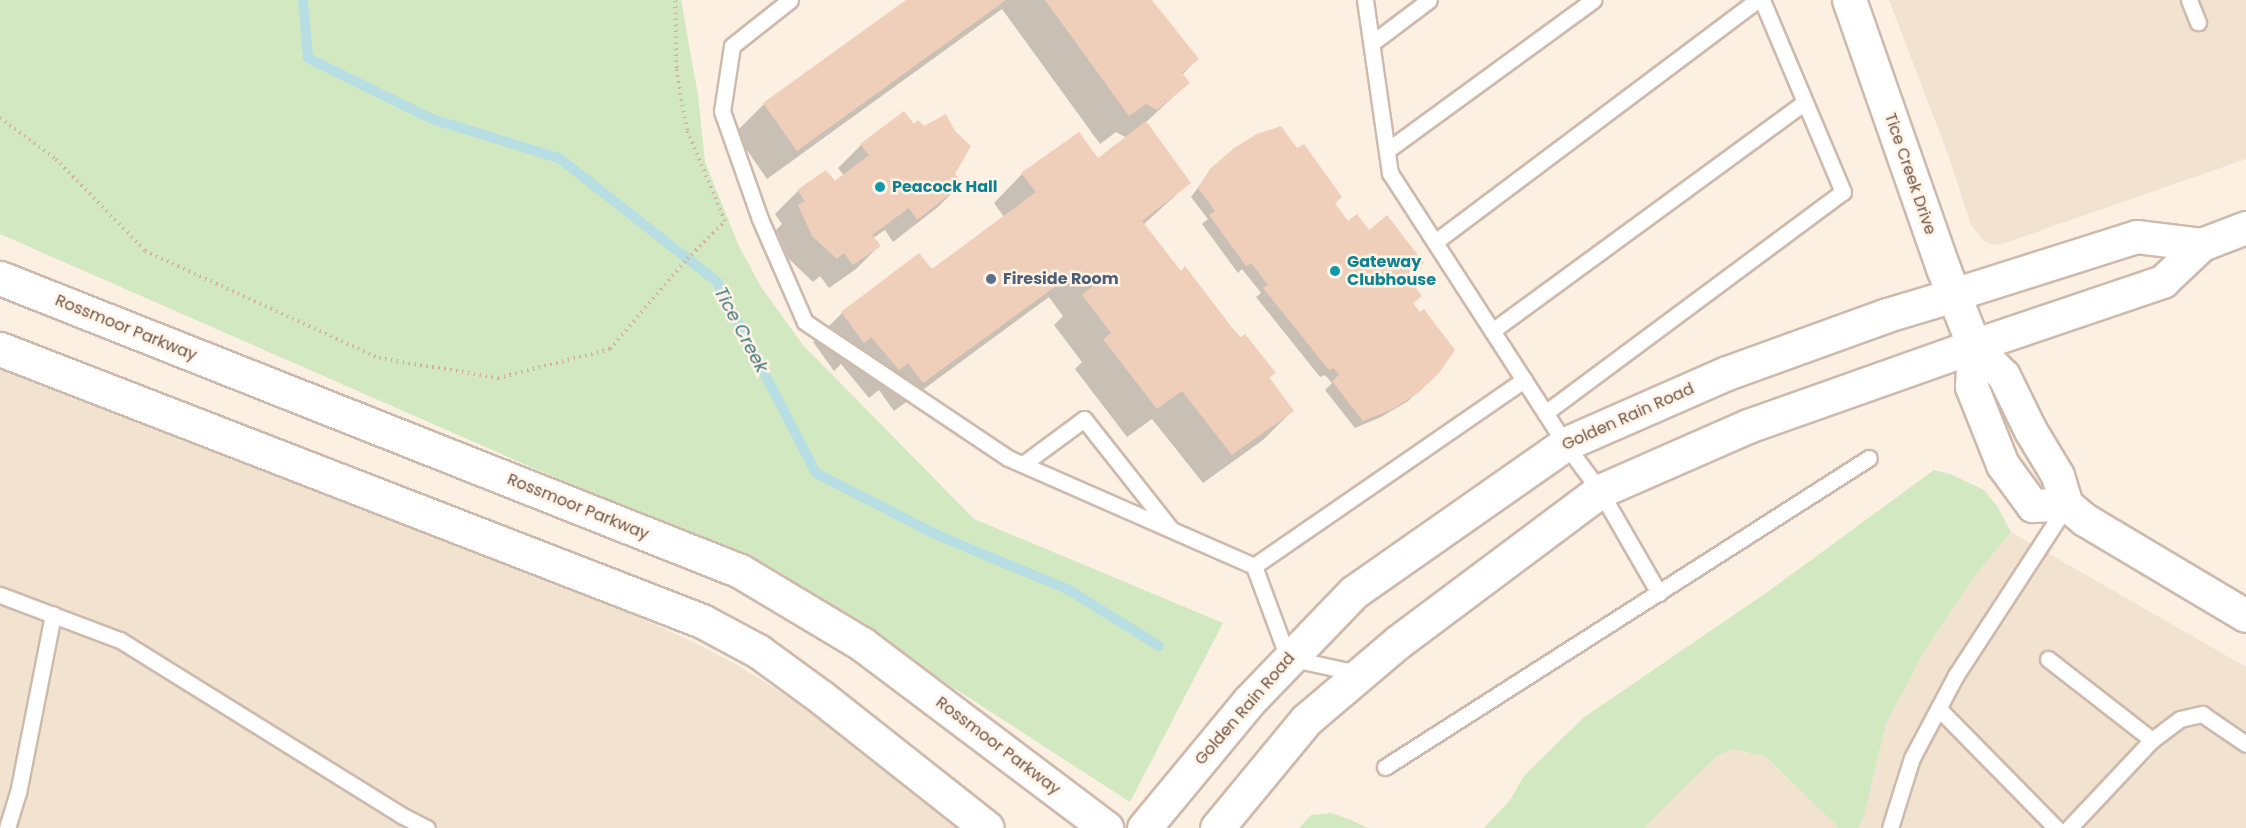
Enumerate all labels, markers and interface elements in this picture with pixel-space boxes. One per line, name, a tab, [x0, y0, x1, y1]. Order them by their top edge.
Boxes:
street label: Tice Creek Drive	[1880, 111, 1940, 237]
place label: Peacock Hall	[892, 177, 998, 197]
marker: Peacock Hall	[873, 180, 887, 194]
place label: Gateway Clubhouse	[1347, 252, 1436, 290]
marker: Gateway Clubhouse	[1328, 264, 1342, 278]
place label: Fireside Room	[1003, 269, 1119, 289]
marker: Fireside Room	[984, 272, 998, 286]
water label: Tice Creek	[709, 284, 773, 376]
street label: Rossmoor Parkway	[52, 291, 200, 365]
street label: Golden Rain Road	[1559, 379, 1697, 455]
street label: Rossmoor Parkway	[504, 470, 652, 544]
street label: Golden Rain Road	[1191, 649, 1299, 769]
street label: Rossmoor Parkway	[932, 693, 1064, 799]

